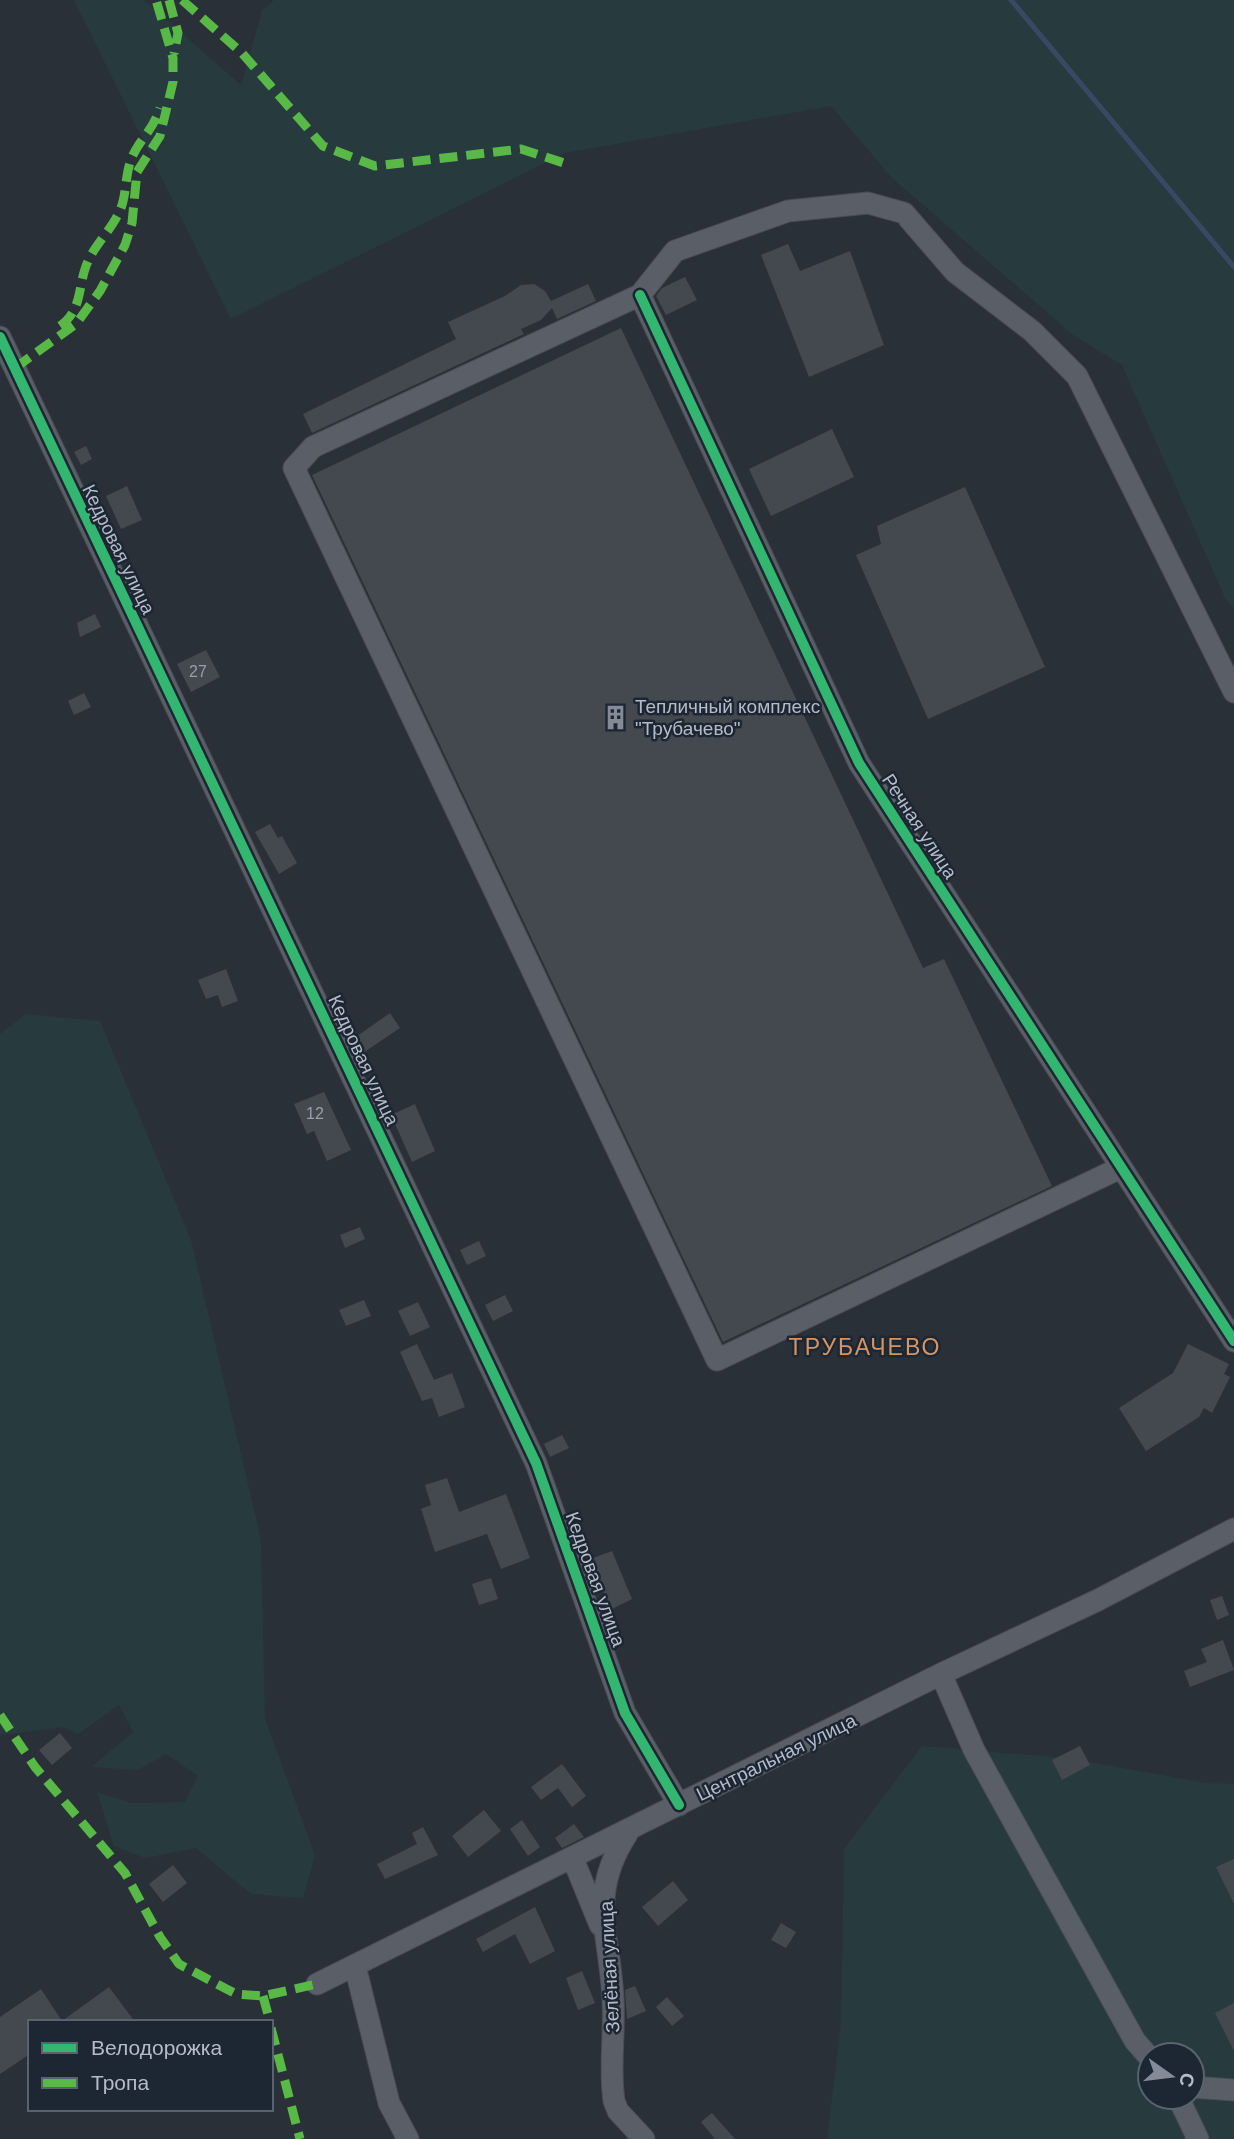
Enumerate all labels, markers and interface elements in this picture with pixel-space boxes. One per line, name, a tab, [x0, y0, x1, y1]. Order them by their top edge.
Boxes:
street label: Кедровая улица	[78, 481, 159, 618]
house number: 27	[189, 663, 207, 680]
place label: Тепличный комплекс "Трубачево"	[635, 696, 820, 739]
building icon: Тепличный комплекс "Трубачево"	[601, 703, 629, 731]
street label: Речная улица	[878, 770, 961, 883]
street label: Кедровая улица	[324, 992, 403, 1129]
house number: 12	[306, 1105, 324, 1122]
district label: ТРУБАЧЕВО	[789, 1334, 941, 1360]
street label: Кедровая улица	[561, 1509, 630, 1650]
street label: Центральная улица	[693, 1710, 860, 1805]
street label: Зелёная улица	[596, 1900, 623, 2033]
legend	[28, 2020, 273, 2111]
text: Велодорожка	[91, 2036, 222, 2059]
north arrow	[1136, 2041, 1206, 2111]
text: Тропа	[91, 2071, 149, 2094]
text: С	[1175, 2071, 1199, 2089]

